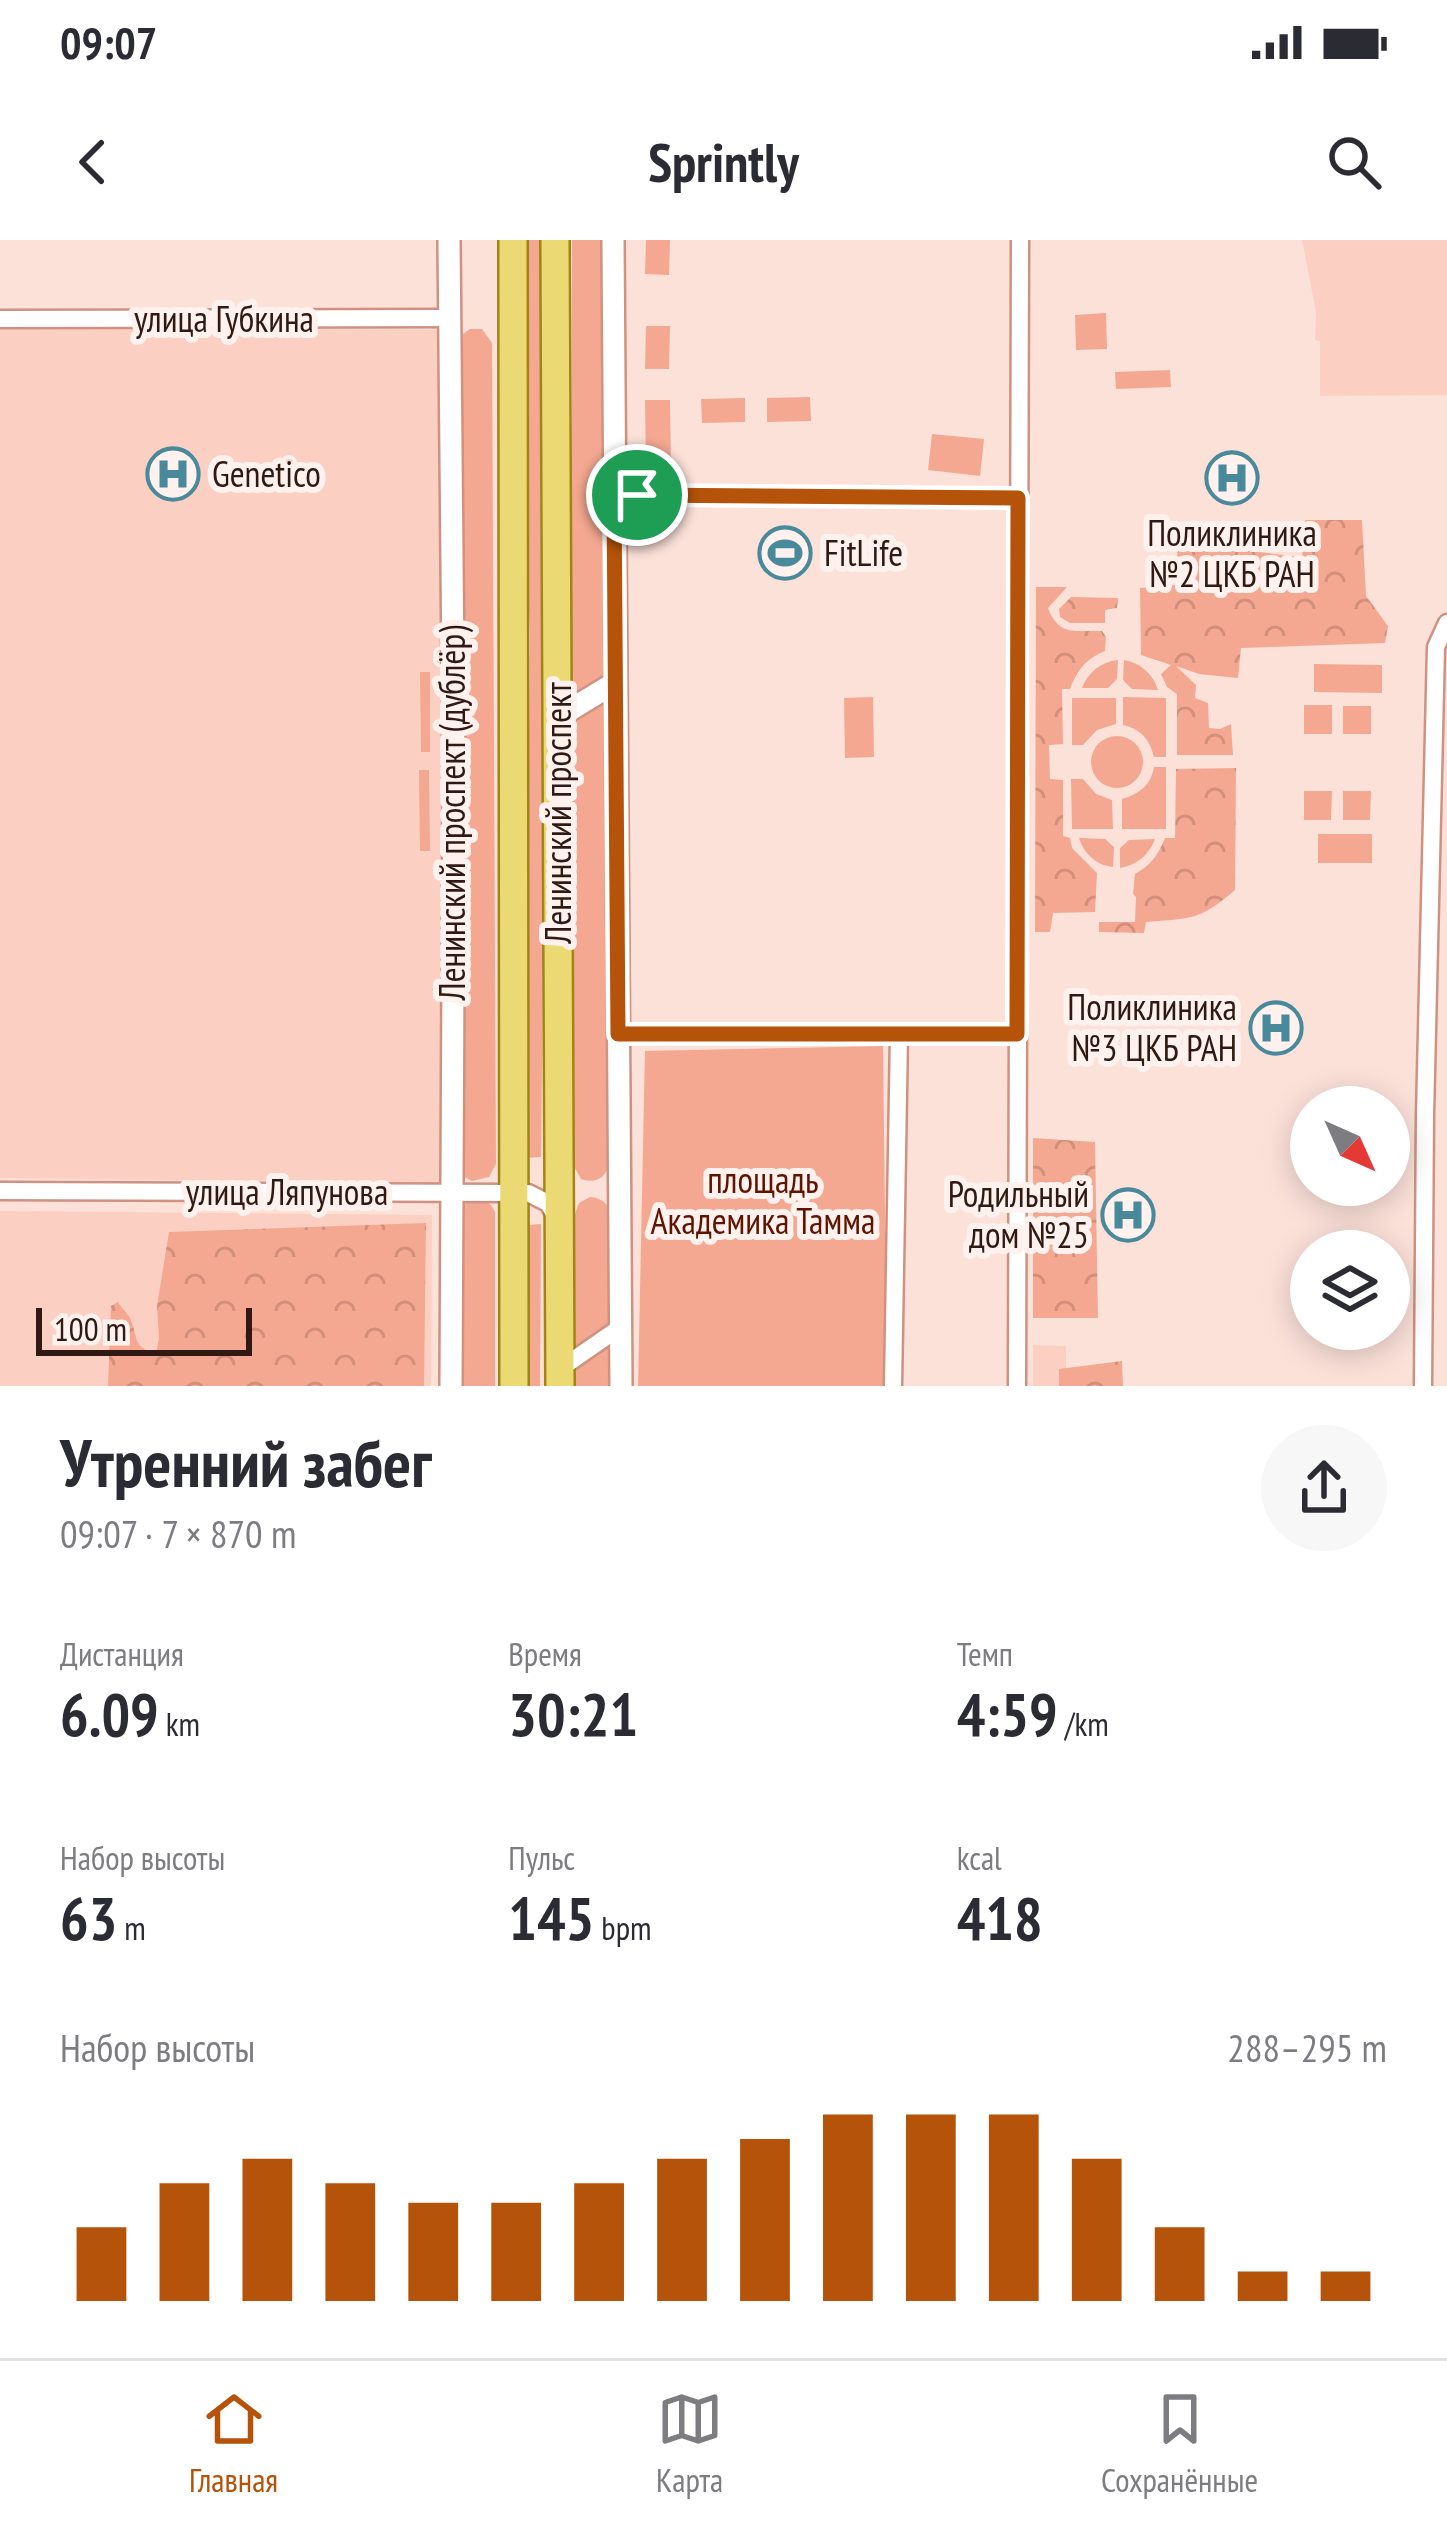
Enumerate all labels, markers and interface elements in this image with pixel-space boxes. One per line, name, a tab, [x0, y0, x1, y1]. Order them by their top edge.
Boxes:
text: 09:07	[60, 13, 157, 71]
text: Sprintly	[648, 127, 799, 197]
icon: back	[60, 129, 126, 195]
icon: search	[1321, 129, 1387, 195]
street label: улица Губкина	[134, 295, 314, 342]
pin	[586, 444, 688, 546]
hospital icon: Genetico	[145, 446, 201, 502]
place label: Genetico	[212, 450, 321, 497]
hospital icon: Поликлиника №2 ЦКБ РАН	[1204, 450, 1260, 506]
icon: arrive	[604, 462, 670, 528]
place label: Поликлиника №2 ЦКБ РАН	[1147, 509, 1317, 597]
sports icon: FitLife	[757, 525, 813, 581]
place label: FitLife	[824, 529, 903, 576]
street label: Ленинский проспект (дублёр)	[428, 625, 475, 1001]
street label: Ленинский проспект	[534, 682, 581, 945]
place label: Поликлиника №3 ЦКБ РАН	[1067, 983, 1237, 1071]
hospital icon: Поликлиника №3 ЦКБ РАН	[1248, 1000, 1304, 1056]
north arrow	[1290, 1086, 1410, 1206]
map controls	[1290, 1086, 1410, 1350]
park label: площадь Академика Тамма	[651, 1156, 875, 1244]
street label: улица Ляпунова	[186, 1168, 388, 1215]
place label: Родильный дом №25	[948, 1170, 1089, 1258]
hospital icon: Родильный дом №25	[1100, 1187, 1156, 1243]
button: layers	[1290, 1230, 1410, 1350]
scale bar	[36, 1302, 252, 1355]
text: 100 m	[54, 1307, 127, 1350]
text: Утренний забег	[60, 1420, 432, 1505]
button: share	[1261, 1425, 1387, 1551]
text: 09:07 · 7 × 870 m	[60, 1508, 296, 1559]
text: Дистанция	[60, 1632, 184, 1675]
text: Время	[508, 1632, 582, 1675]
text: Темп	[957, 1632, 1013, 1675]
text: 6.09	[60, 1675, 159, 1753]
text: 30:21	[508, 1675, 638, 1753]
text: 4:59	[957, 1675, 1058, 1753]
text: km	[159, 1702, 200, 1745]
text: /km	[1058, 1702, 1109, 1745]
text: Набор высоты	[60, 1836, 225, 1879]
text: Пульс	[508, 1836, 575, 1879]
text: kcal	[957, 1836, 1002, 1879]
text: 63	[60, 1879, 117, 1957]
text: 145	[508, 1879, 594, 1957]
text: 418	[957, 1879, 1043, 1957]
text: m	[117, 1906, 146, 1949]
text: bpm	[594, 1906, 652, 1949]
text: Набор высоты	[60, 2022, 255, 2073]
text: 288–295 m	[1227, 2022, 1387, 2073]
tab: Главная	[189, 2386, 278, 2501]
tab: Карта	[656, 2386, 723, 2501]
tab: Сохранённые	[1101, 2386, 1258, 2501]

